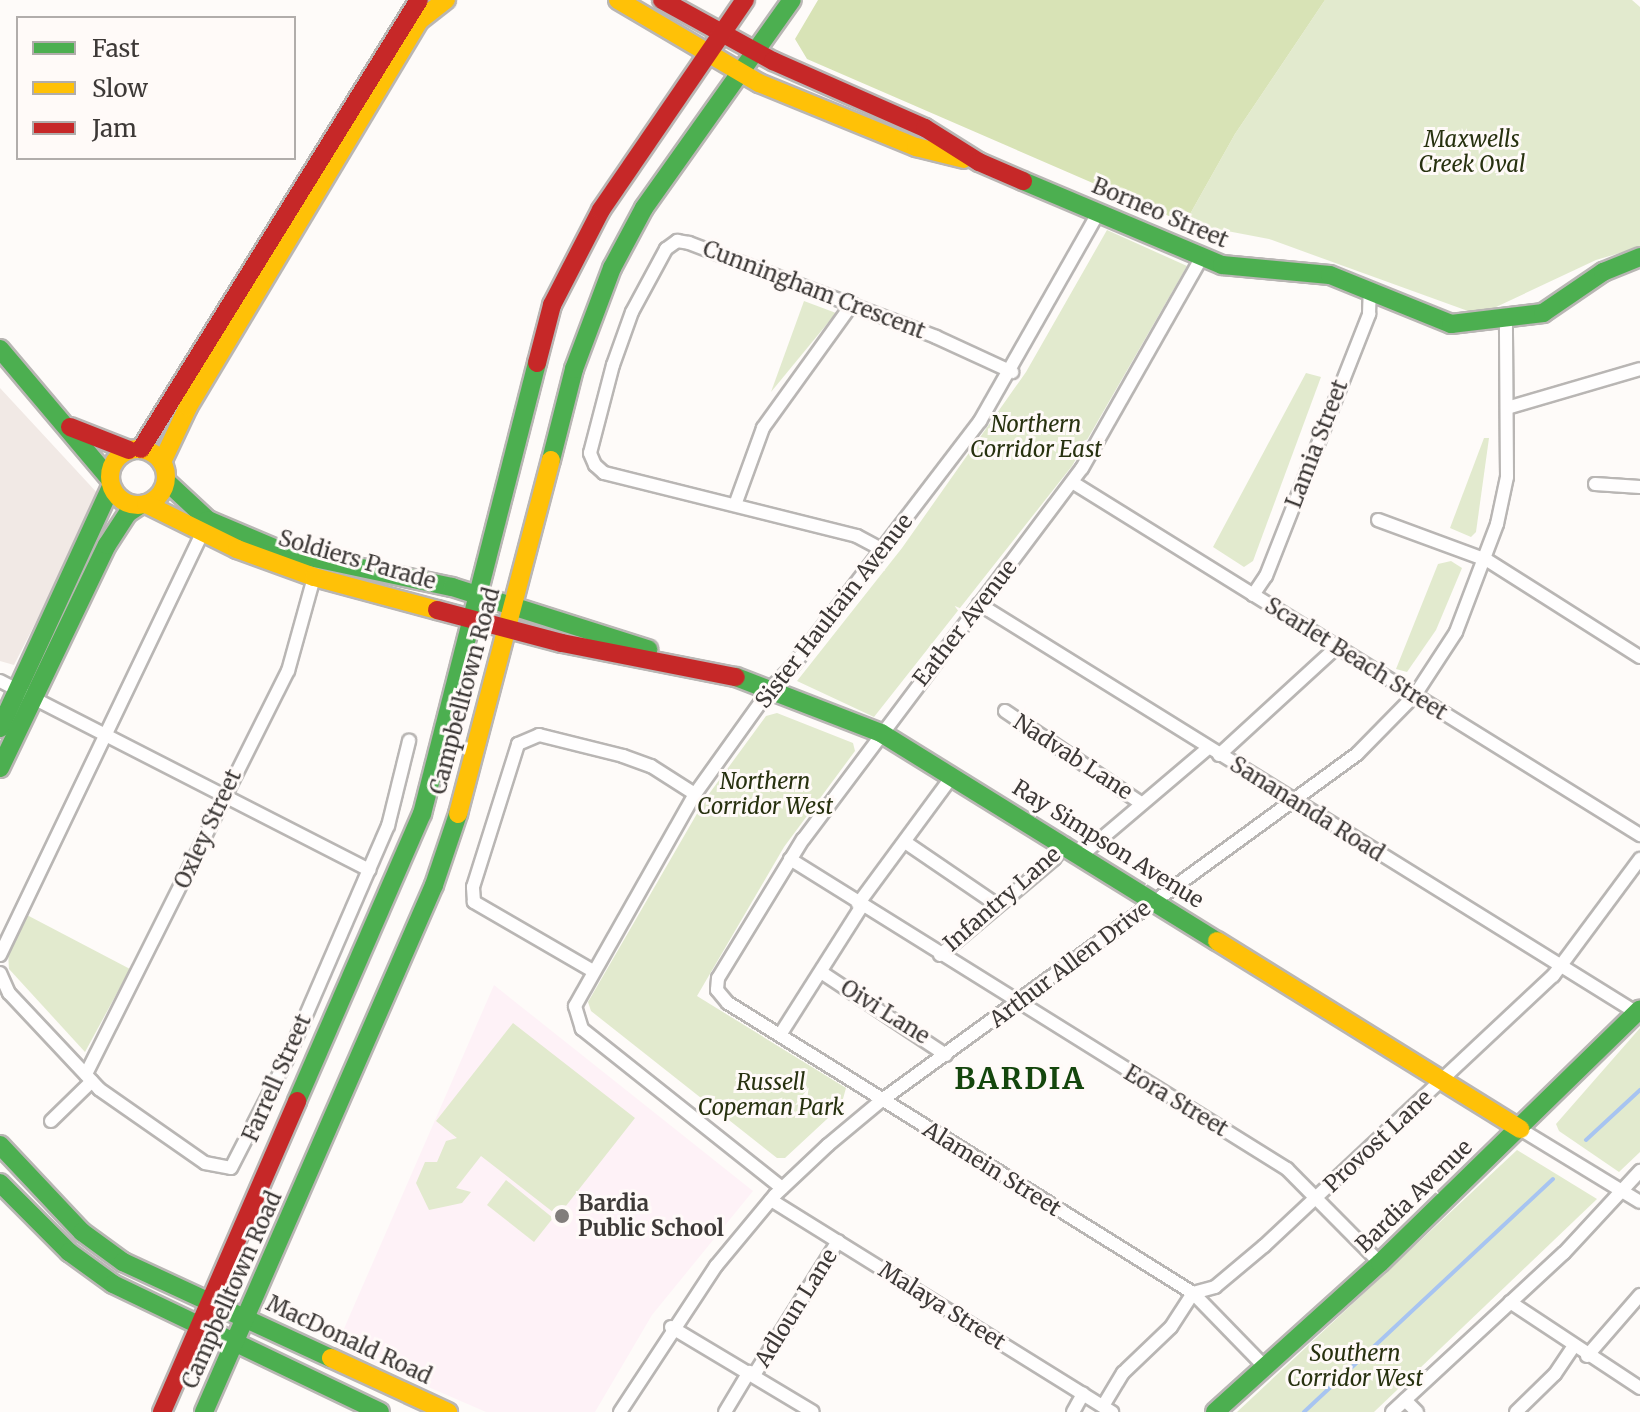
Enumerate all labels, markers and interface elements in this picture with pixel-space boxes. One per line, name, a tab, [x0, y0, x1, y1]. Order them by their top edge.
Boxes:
legend	[16, 16, 296, 160]
text: Fast	[92, 33, 140, 64]
text: Slow	[92, 73, 148, 104]
text: Jam	[92, 113, 137, 144]
park label: Maxwells Creek Oval	[1419, 126, 1525, 178]
street label: Borneo Street	[1088, 172, 1232, 254]
street label: Cunningham Crescent	[699, 235, 929, 345]
street label: Lamia Street	[1280, 376, 1354, 512]
park label: Northern Corridor East	[970, 411, 1102, 462]
street label: Sister Haultain Avenue	[750, 509, 918, 713]
street label: Soldiers Parade	[275, 525, 439, 595]
street label: Eather Avenue	[907, 555, 1023, 691]
street label: Campbelltown Road	[425, 585, 505, 797]
street label: Scarlet Beach Street	[1260, 592, 1452, 726]
street label: Nadvab Lane	[1009, 709, 1137, 805]
street label: Sanananda Road	[1225, 751, 1389, 867]
street label: Oxley Street	[169, 765, 247, 893]
park label: Northern Corridor West	[697, 768, 833, 820]
street label: Ray Simpson Avenue	[1008, 774, 1208, 914]
street label: Infantry Lane	[938, 841, 1066, 957]
street label: Arthur Allen Drive	[984, 895, 1156, 1033]
street label: Oivi Lane	[836, 974, 934, 1050]
street label: Farrell Street	[237, 1010, 317, 1146]
district label: BARDIA	[954, 1060, 1086, 1096]
street label: Eora Street	[1119, 1060, 1233, 1142]
park label: Russell Copeman Park	[698, 1069, 844, 1120]
street label: Provost Lane	[1319, 1084, 1437, 1198]
street label: Alamein Street	[918, 1116, 1066, 1222]
street label: Bardia Avenue	[1351, 1134, 1477, 1258]
street label: Campbelltown Road	[177, 1187, 287, 1393]
place label: Bardia Public School	[578, 1190, 724, 1242]
marker: Bardia Public School	[553, 1207, 571, 1225]
street label: Adloun Lane	[749, 1244, 843, 1372]
street label: Malaya Street	[874, 1257, 1010, 1355]
street label: MacDonald Road	[262, 1290, 436, 1390]
park label: Southern Corridor West	[1287, 1340, 1423, 1392]

